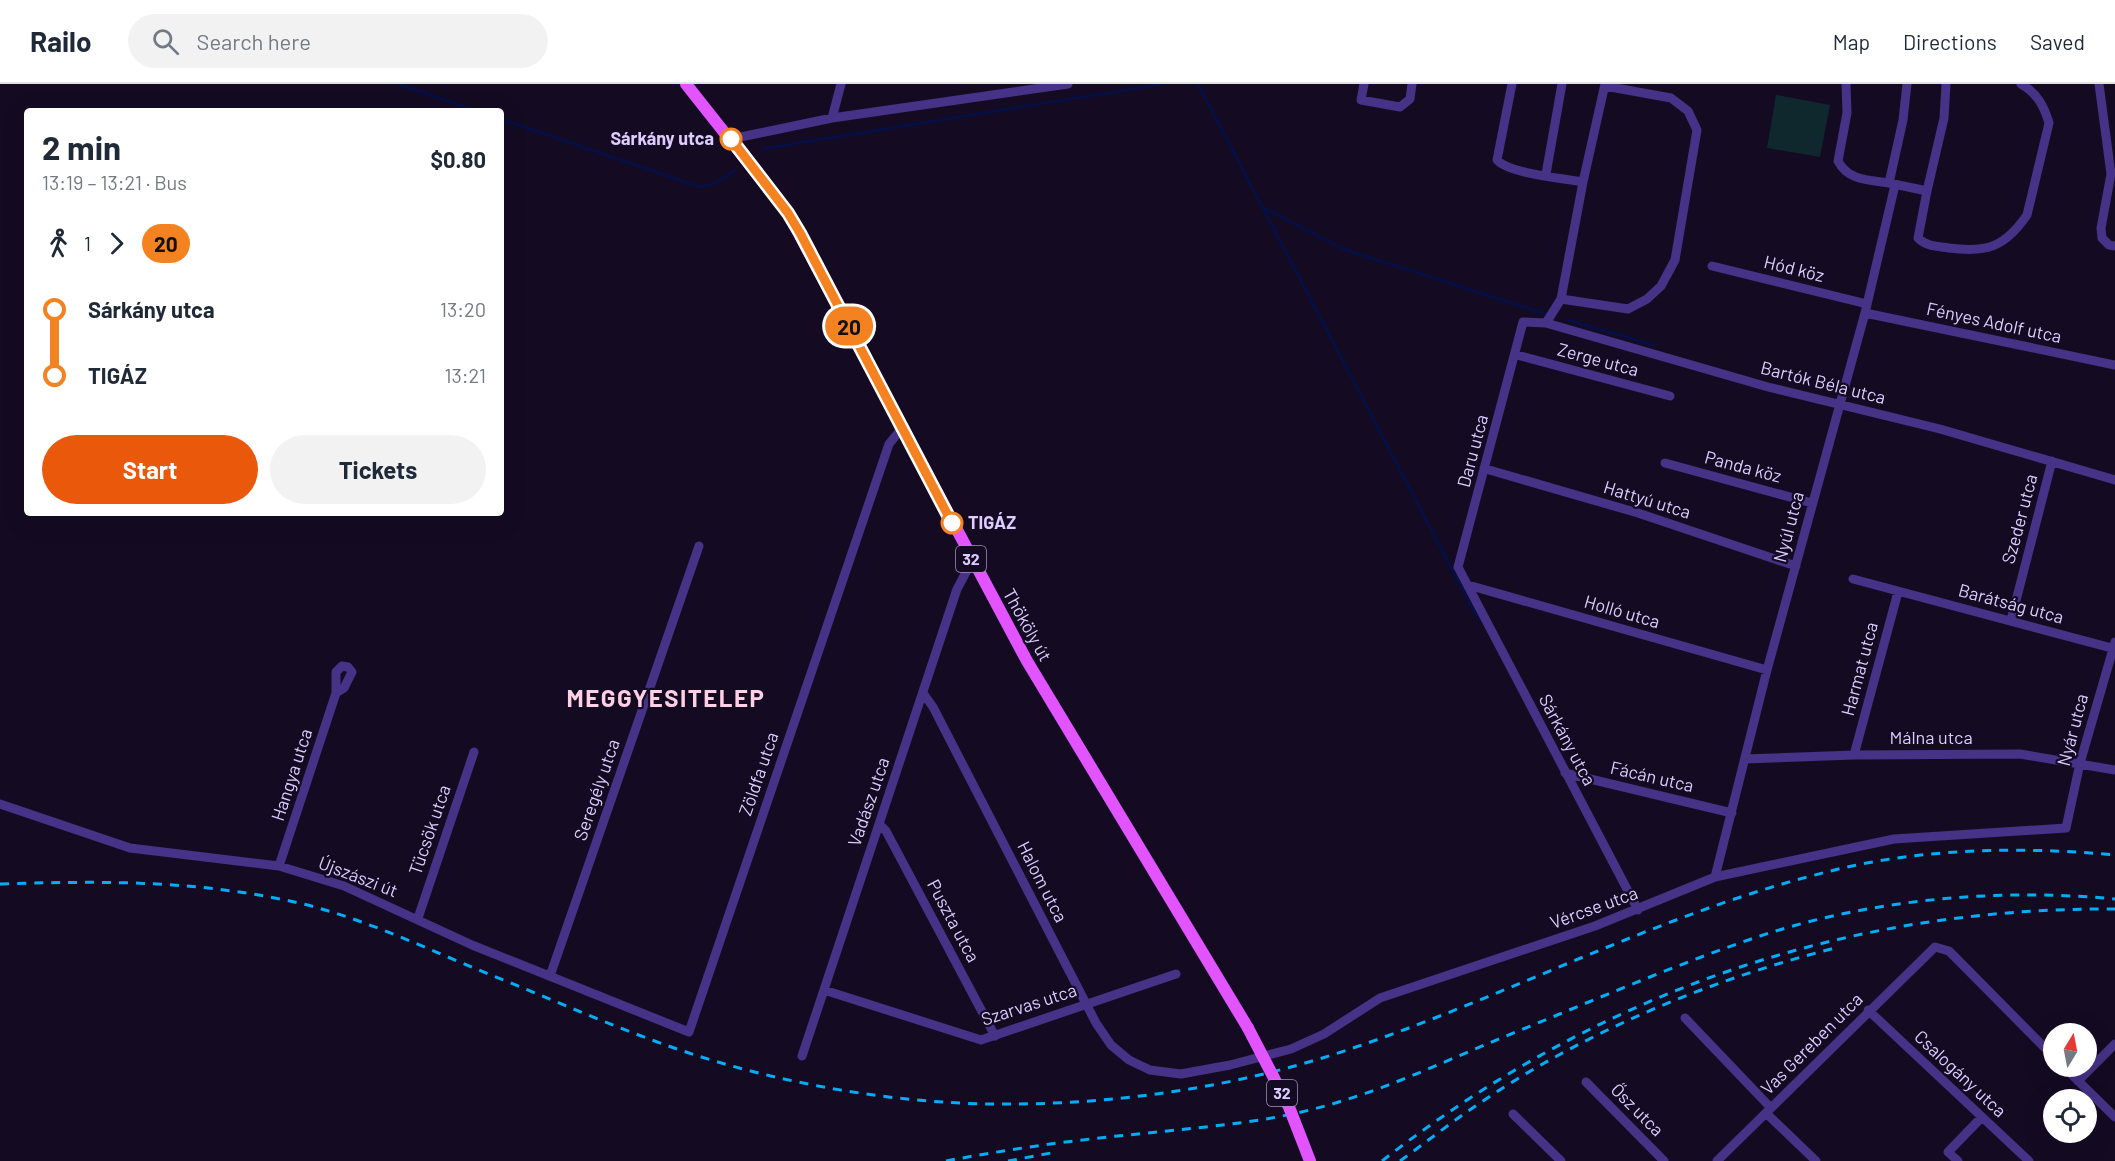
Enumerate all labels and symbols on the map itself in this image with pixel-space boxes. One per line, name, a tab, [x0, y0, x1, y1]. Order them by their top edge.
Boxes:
place label: Sárkány utca	[610, 127, 714, 149]
marker: Sárkány utca	[720, 128, 742, 150]
street label: Hód köz	[1762, 250, 1827, 286]
street label: Fényes Adolf utca	[1925, 297, 2064, 347]
line badge: 20	[822, 306, 876, 346]
street label: Zerge utca	[1555, 338, 1641, 380]
street label: Bartók Béla utca	[1758, 356, 1888, 408]
street label: Daru utca	[1452, 412, 1492, 490]
street label: Panda köz	[1703, 445, 1784, 487]
street label: Szeder utca	[1996, 471, 2042, 566]
street label: Hattyú utca	[1601, 475, 1694, 523]
street label: Nyúl utca	[1768, 489, 1808, 565]
place label: TIGÁZ	[968, 511, 1016, 533]
marker: TIGÁZ	[941, 512, 963, 534]
road number: 32	[956, 546, 986, 572]
street label: Barátság utca	[1956, 578, 2066, 628]
street label: Thököly út	[999, 584, 1057, 665]
street label: Holló utca	[1582, 590, 1663, 632]
street label: Harmat utca	[1836, 619, 1882, 718]
district label: MEGGYESITELEP	[567, 683, 765, 712]
street label: Sárkány utca	[1535, 690, 1601, 789]
street label: Nyár utca	[2052, 691, 2092, 768]
street label: Hangya utca	[266, 726, 316, 824]
street label: Málna utca	[1889, 726, 1973, 748]
street label: Zöldfa utca	[734, 729, 783, 818]
street label: Seregély utca	[568, 736, 624, 843]
street label: Vadász utca	[843, 754, 894, 849]
street label: Fácán utca	[1608, 756, 1696, 796]
street label: Tücsök utca	[403, 782, 455, 878]
street label: Halom utca	[1013, 837, 1073, 926]
street label: Újszászi út	[316, 851, 401, 901]
street label: Puszta utca	[923, 875, 985, 966]
street label: Vércse utca	[1547, 881, 1640, 933]
street label: Szarvas utca	[978, 978, 1079, 1030]
street label: Vas Gereben utca	[1756, 988, 1867, 1099]
north arrow	[2043, 1023, 2097, 1077]
street label: Csalogány utca	[1910, 1025, 2011, 1121]
street label: Ősz utca	[1607, 1078, 1669, 1140]
road number: 32	[1267, 1080, 1297, 1106]

